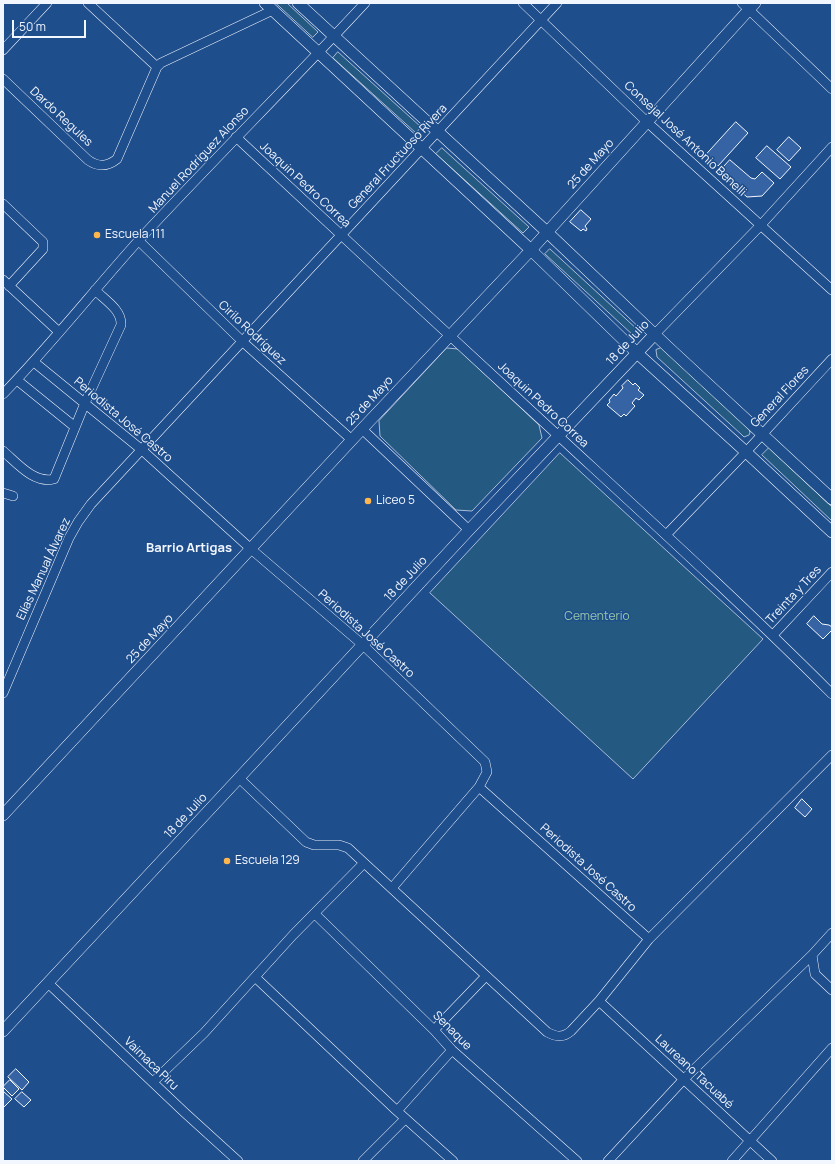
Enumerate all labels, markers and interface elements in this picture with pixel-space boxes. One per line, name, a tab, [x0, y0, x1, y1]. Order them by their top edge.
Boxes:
scale bar	[14, 12, 88, 38]
text: 50 m	[19, 18, 46, 35]
street label: Consejal José Antonio Benelli	[621, 79, 749, 199]
street label: Dardo Regules	[27, 84, 95, 150]
street label: General Fructuoso Rivera	[346, 102, 450, 212]
street label: Manuel Rodríguez Alonso	[146, 104, 252, 216]
street label: 25 de Mayo	[565, 136, 617, 192]
street label: Joaquin Pedro Correa	[257, 139, 353, 231]
place label: Escuela 111	[105, 228, 165, 242]
marker: Escuela 111	[92, 230, 102, 240]
street label: Cirilo Rodríguez	[215, 298, 289, 368]
street label: 18 de Julio	[604, 318, 652, 368]
street label: Joaquin Pedro Correa	[495, 359, 591, 451]
street label: General Flores	[748, 363, 812, 431]
street label: 25 de Mayo	[343, 373, 397, 429]
street label: Periodista José Castro	[71, 374, 175, 466]
place label: Liceo 5	[376, 494, 415, 508]
marker: Liceo 5	[363, 496, 373, 506]
street label: Elías Manual Álvarez	[14, 516, 74, 622]
district label: Barrio Artigas	[146, 540, 232, 556]
street label: 18 de Julio	[382, 554, 430, 604]
street label: Treinta y Tres	[763, 563, 825, 627]
street label: Periodista José Castro	[315, 587, 417, 681]
park label: Cementerio	[564, 610, 630, 624]
street label: 25 de Mayo	[123, 611, 177, 667]
street label: 18 de Julio	[162, 791, 210, 841]
street label: Periodista José Castro	[537, 821, 639, 915]
place label: Escuela 129	[235, 854, 300, 868]
marker: Escuela 129	[222, 856, 232, 866]
street label: Senaque	[429, 1008, 475, 1054]
street label: Laureano Tacuabé	[652, 1032, 736, 1112]
street label: Vaimaca Piru	[121, 1034, 181, 1094]

